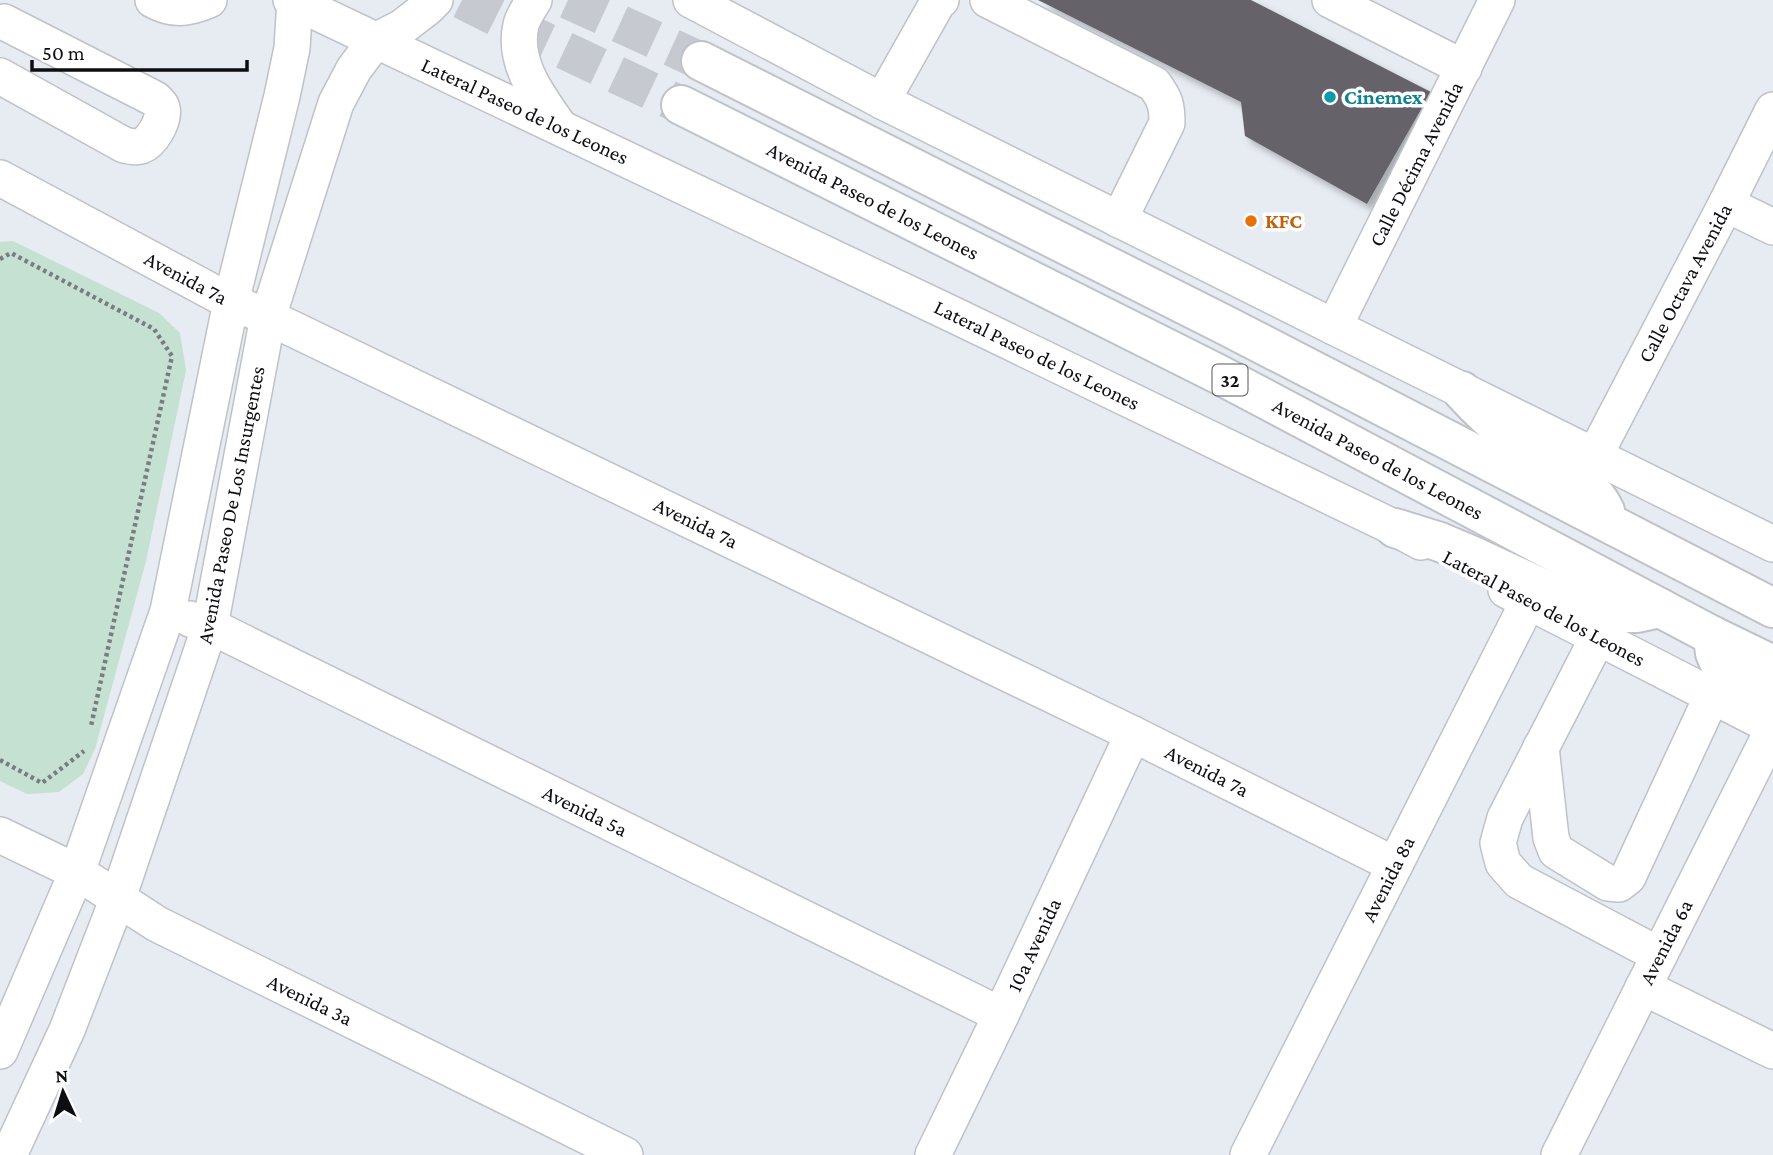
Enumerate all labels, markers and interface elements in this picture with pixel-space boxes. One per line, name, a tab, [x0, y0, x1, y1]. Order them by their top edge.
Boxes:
scale bar	[32, 28, 247, 72]
text: 50 m	[42, 41, 85, 65]
street label: Lateral Paseo de los Leones	[418, 52, 632, 170]
street label: Calle Décima Avenida	[1364, 77, 1468, 251]
place label: Cinemex	[1344, 85, 1423, 109]
marker: Cinemex	[1322, 89, 1338, 105]
street label: Avenida Paseo de los Leones	[763, 137, 983, 265]
street label: Calle Octava Avenida	[1633, 199, 1737, 367]
place label: KFC	[1265, 209, 1302, 233]
marker: KFC	[1243, 213, 1259, 229]
street label: Avenida 7a	[140, 246, 232, 310]
street label: Lateral Paseo de los Leones	[930, 295, 1144, 415]
street label: Avenida Paseo De Los Insurgentes	[192, 364, 270, 646]
road number: 32	[1212, 364, 1248, 396]
street label: Avenida Paseo de los Leones	[1269, 393, 1487, 525]
street label: Avenida 7a	[650, 492, 742, 554]
street label: Lateral Paseo de los Leones	[1439, 544, 1649, 672]
street label: Avenida 7a	[1161, 740, 1253, 802]
street label: Avenida 5a	[539, 780, 632, 842]
street label: Avenida 8a	[1356, 832, 1420, 926]
street label: 10a Avenida	[1002, 894, 1066, 996]
street label: Avenida 6a	[1634, 895, 1698, 988]
street label: Avenida 3a	[264, 969, 357, 1031]
north arrow	[28, 1057, 98, 1127]
text: N	[55, 1065, 69, 1086]

